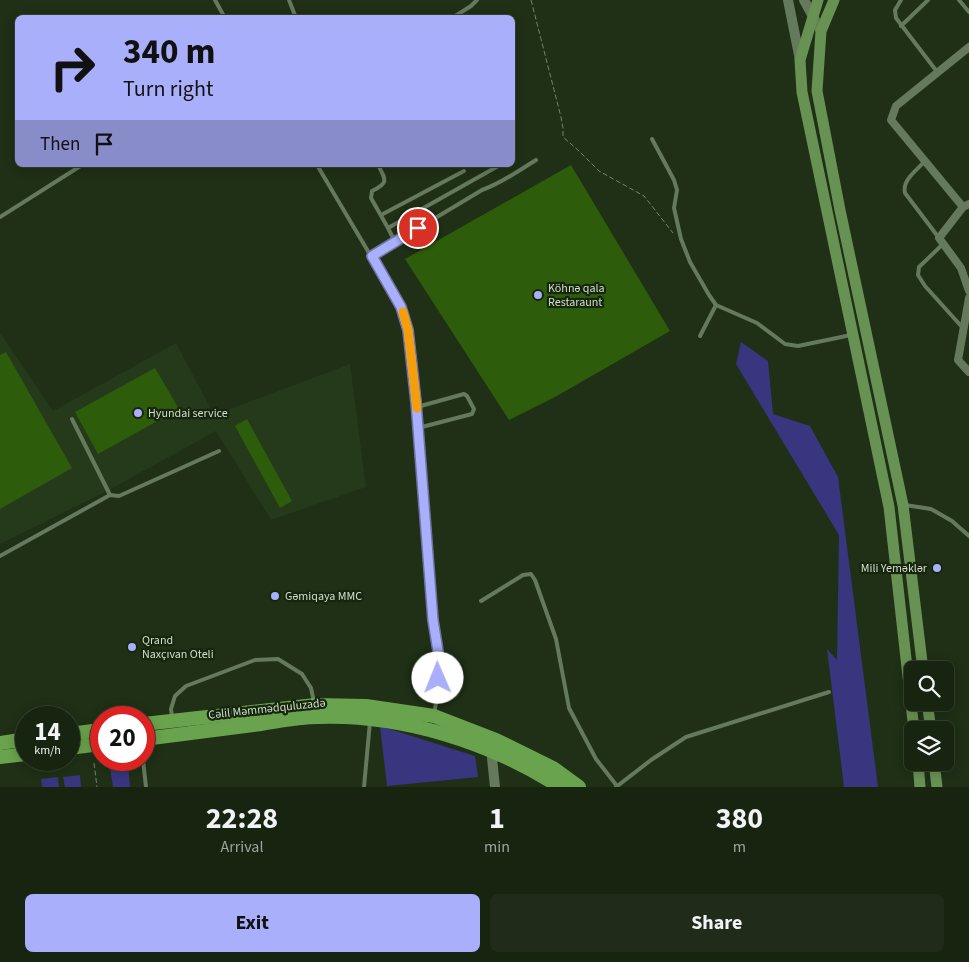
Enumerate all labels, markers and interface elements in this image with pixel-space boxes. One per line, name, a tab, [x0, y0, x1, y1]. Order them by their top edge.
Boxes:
text: 340 m	[123, 27, 215, 77]
icon: right	[40, 35, 105, 100]
text: Turn right	[123, 73, 213, 105]
icon: arrive	[90, 130, 118, 158]
text: Then	[40, 131, 80, 158]
pin	[397, 207, 439, 249]
icon: arrive	[404, 214, 432, 242]
place label: Köhnə qala Restaraunt	[548, 280, 605, 311]
marker: Köhnə qala Restaraunt	[532, 289, 544, 301]
place label: Hyundai service	[148, 405, 228, 422]
marker: Hyundai service	[132, 407, 144, 419]
place label: Mili Yeməklər	[861, 560, 928, 577]
marker: Mili Yeməklər	[931, 562, 943, 574]
place label: Gəmiqaya MMC	[285, 588, 362, 605]
marker: Gəmiqaya MMC	[269, 590, 281, 602]
place label: Qrand Naxçıvan Oteli	[142, 632, 214, 663]
marker: Qrand Naxçıvan Oteli	[126, 641, 138, 653]
position arrow	[411, 651, 463, 703]
map controls	[904, 661, 954, 771]
button: search	[904, 661, 954, 711]
street label: Cəlil Məmmədquluzadə	[208, 694, 326, 724]
speed limit sign: 20	[90, 706, 155, 771]
text: 14	[34, 714, 61, 750]
button: layers	[904, 721, 954, 771]
text: km/h	[34, 742, 61, 759]
text: 22:28	[206, 797, 278, 840]
text: 1	[489, 797, 505, 840]
text: 380	[716, 797, 763, 840]
text: Arrival	[220, 836, 263, 858]
text: min	[484, 836, 510, 858]
text: m	[733, 836, 746, 858]
button: Exit	[25, 894, 480, 952]
button: Share	[490, 894, 944, 952]

